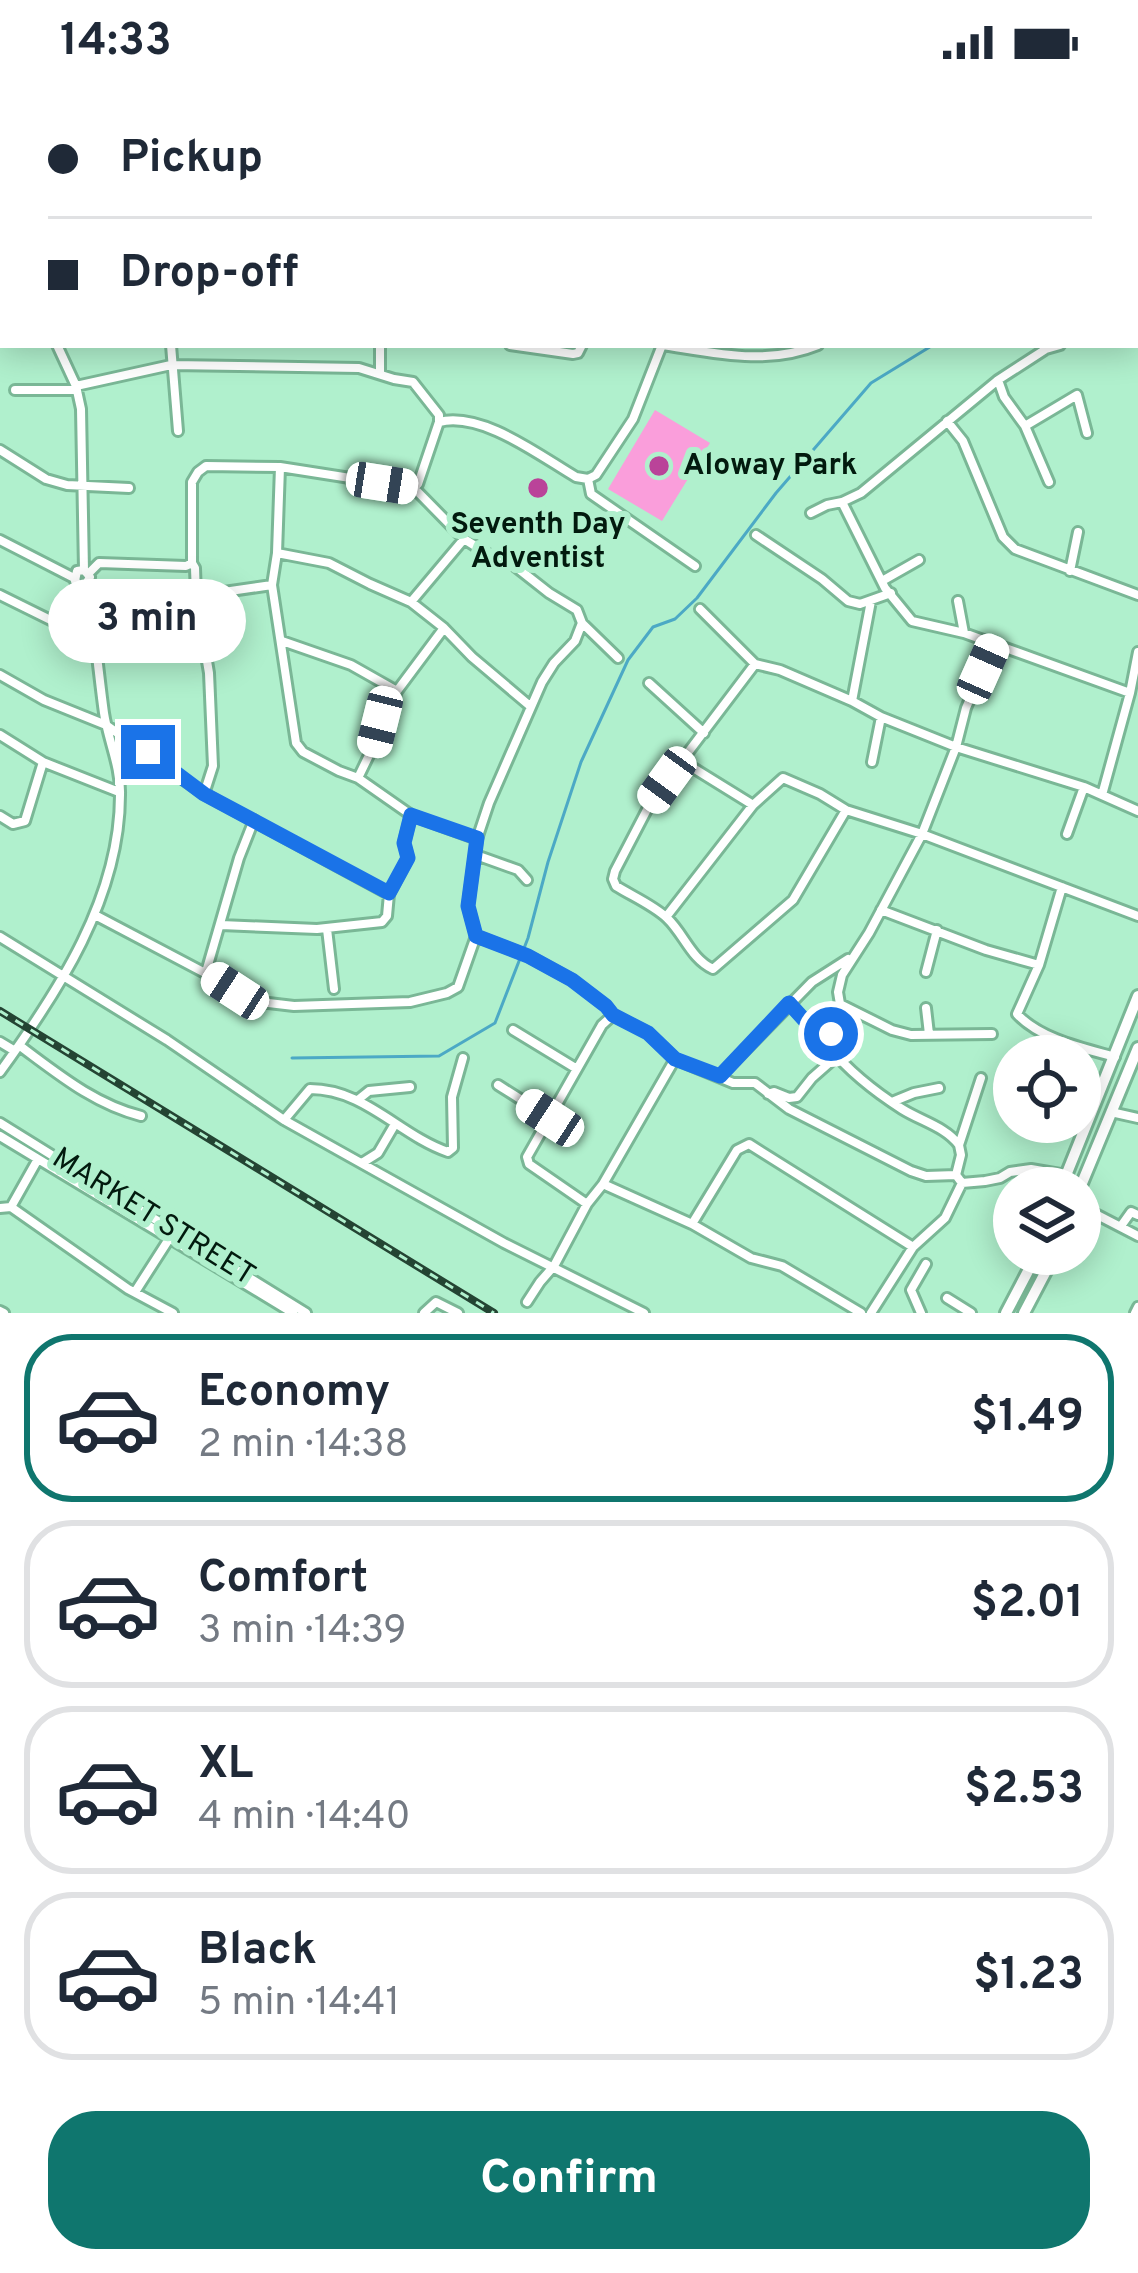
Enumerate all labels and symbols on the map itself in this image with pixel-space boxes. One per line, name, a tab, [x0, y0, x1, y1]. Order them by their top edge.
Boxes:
place label: Aloway Park	[683, 448, 858, 485]
marker: Aloway Park	[646, 453, 672, 479]
car	[344, 460, 420, 506]
marker: Seventh Day Adventist	[525, 475, 551, 501]
place label: Seventh Day Adventist	[450, 507, 626, 578]
callout: 3 min	[49, 578, 247, 662]
car	[952, 629, 1014, 709]
car	[354, 683, 406, 761]
route end	[121, 725, 175, 779]
car	[631, 740, 703, 820]
car	[195, 956, 275, 1026]
route start	[804, 1007, 858, 1061]
car	[510, 1083, 590, 1153]
street label: MARKET STREET	[45, 1141, 261, 1295]

